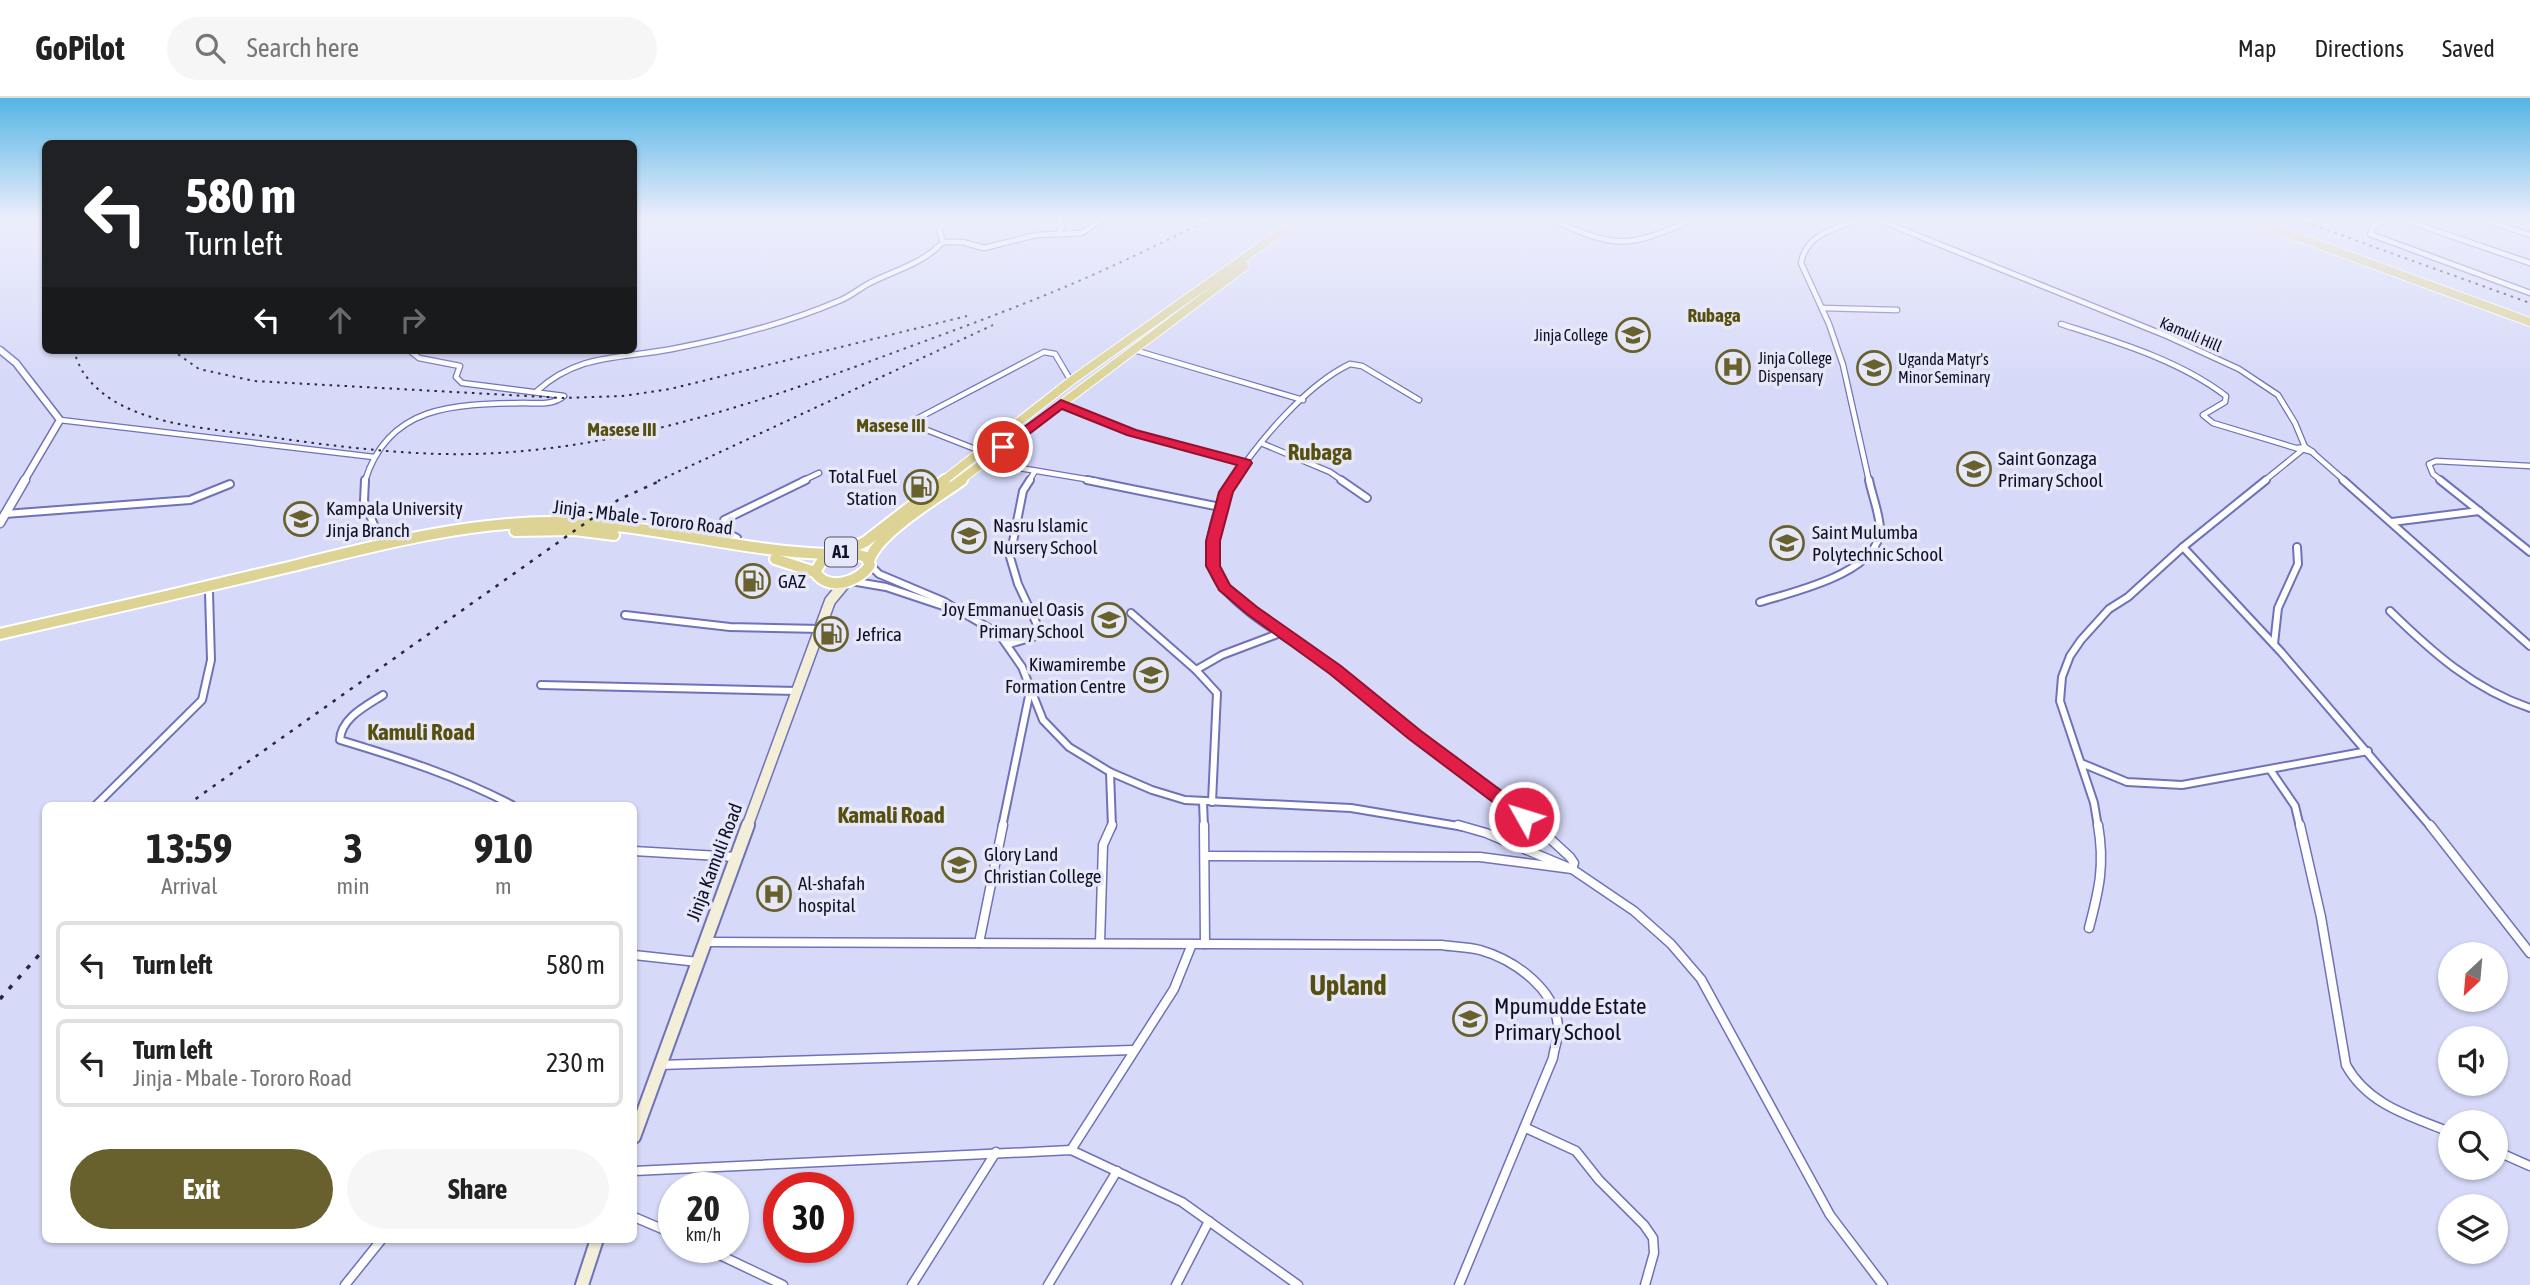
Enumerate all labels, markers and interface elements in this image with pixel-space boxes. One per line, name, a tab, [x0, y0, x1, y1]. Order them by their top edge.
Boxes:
search box	[167, 17, 657, 80]
text: GoPilot	[35, 29, 125, 67]
icon: search	[191, 29, 229, 67]
text: Search here	[247, 33, 359, 63]
text: Map	[2238, 35, 2276, 62]
text: Directions	[2314, 35, 2404, 62]
text: Saved	[2442, 35, 2495, 62]
text: 580 m	[185, 167, 296, 223]
icon: left	[70, 168, 161, 259]
text: Turn left	[185, 225, 283, 262]
icon: left	[248, 301, 286, 339]
icon: ahead	[321, 301, 359, 339]
icon: right	[394, 301, 432, 339]
district label: Rubaga	[1687, 304, 1741, 326]
street label: Kamuli Hill	[2157, 313, 2225, 355]
school or university icon: Jinja College	[1614, 316, 1652, 354]
place label: Jinja College	[1534, 326, 1608, 345]
hospital icon: Jinja College Dispensary	[1714, 348, 1752, 386]
place label: Jinja College Dispensary	[1758, 349, 1832, 386]
school or university icon: Uganda Matyr's Minor Seminary	[1855, 349, 1893, 387]
place label: Uganda Matyr's Minor Seminary	[1898, 350, 1991, 387]
district label: Masese III	[856, 414, 926, 436]
pin	[973, 417, 1033, 477]
district label: Masese III	[587, 418, 657, 440]
icon: arrive	[984, 428, 1022, 466]
district label: Rubaga	[1288, 439, 1352, 465]
place label: Saint Gonzaga Primary School	[1998, 447, 2103, 491]
school or university icon: Saint Gonzaga Primary School	[1955, 450, 1993, 488]
place label: Total Fuel Station	[829, 465, 897, 509]
fuel station icon: Total Fuel Station	[902, 468, 940, 506]
street label: Jinja - Mbale - Tororo Road	[552, 495, 734, 539]
place label: Kampala University Jinja Branch	[326, 497, 463, 541]
school or university icon: Kampala University Jinja Branch	[282, 500, 320, 538]
place label: Nasru Islamic Nursery School	[993, 514, 1097, 558]
school or university icon: Nasru Islamic Nursery School	[950, 517, 988, 555]
place label: Saint Mulumba Polytechnic School	[1812, 521, 1943, 565]
school or university icon: Saint Mulumba Polytechnic School	[1768, 524, 1806, 562]
road number: A1	[825, 538, 857, 566]
fuel station icon: GAZ	[734, 562, 772, 600]
place label: GAZ	[778, 570, 806, 592]
place label: Joy Emmanuel Oasis Primary School	[942, 598, 1084, 642]
school or university icon: Joy Emmanuel Oasis Primary School	[1090, 601, 1128, 639]
fuel station icon: Jefrica	[812, 615, 850, 653]
place label: Jefrica	[856, 623, 902, 645]
place label: Kiwamirembe Formation Centre	[1005, 653, 1126, 697]
school or university icon: Kiwamirembe Formation Centre	[1132, 656, 1170, 694]
district label: Kamuli Road	[367, 719, 475, 745]
position arrow	[1487, 780, 1561, 854]
street label: Jinja Kamuli Road	[681, 800, 747, 924]
district label: Kamali Road	[837, 802, 945, 828]
text: 13:59	[146, 824, 233, 872]
text: 3	[343, 824, 363, 872]
text: 910	[474, 824, 533, 872]
place label: Glory Land Christian College	[984, 843, 1101, 887]
school or university icon: Glory Land Christian College	[940, 846, 978, 884]
place label: Al-shafah hospital	[798, 872, 865, 916]
text: Arrival	[161, 873, 217, 899]
text: min	[337, 873, 370, 899]
text: m	[495, 873, 512, 899]
hospital icon: Al-shafah hospital	[755, 875, 793, 913]
north arrow	[2438, 942, 2508, 1012]
map controls	[2438, 942, 2508, 1264]
icon: left	[74, 946, 112, 984]
text: Turn left	[133, 950, 213, 980]
text: 580 m	[546, 950, 605, 980]
district label: Upland	[1309, 969, 1387, 1001]
place label: Mpumudde Estate Primary School	[1494, 993, 1647, 1045]
school or university icon: Mpumudde Estate Primary School	[1451, 1000, 1489, 1038]
button: sound	[2438, 1026, 2508, 1096]
text: Turn left	[133, 1035, 213, 1065]
icon: left	[74, 1044, 112, 1082]
text: 230 m	[546, 1048, 605, 1078]
text: Jinja - Mbale - Tororo Road	[133, 1065, 352, 1091]
button: search	[2438, 1110, 2508, 1180]
button: Exit	[70, 1149, 333, 1229]
button: Share	[347, 1149, 609, 1229]
speed limit sign: 30	[763, 1172, 854, 1263]
text: 20	[687, 1188, 720, 1228]
button: layers	[2438, 1194, 2508, 1264]
text: km/h	[686, 1224, 721, 1245]

